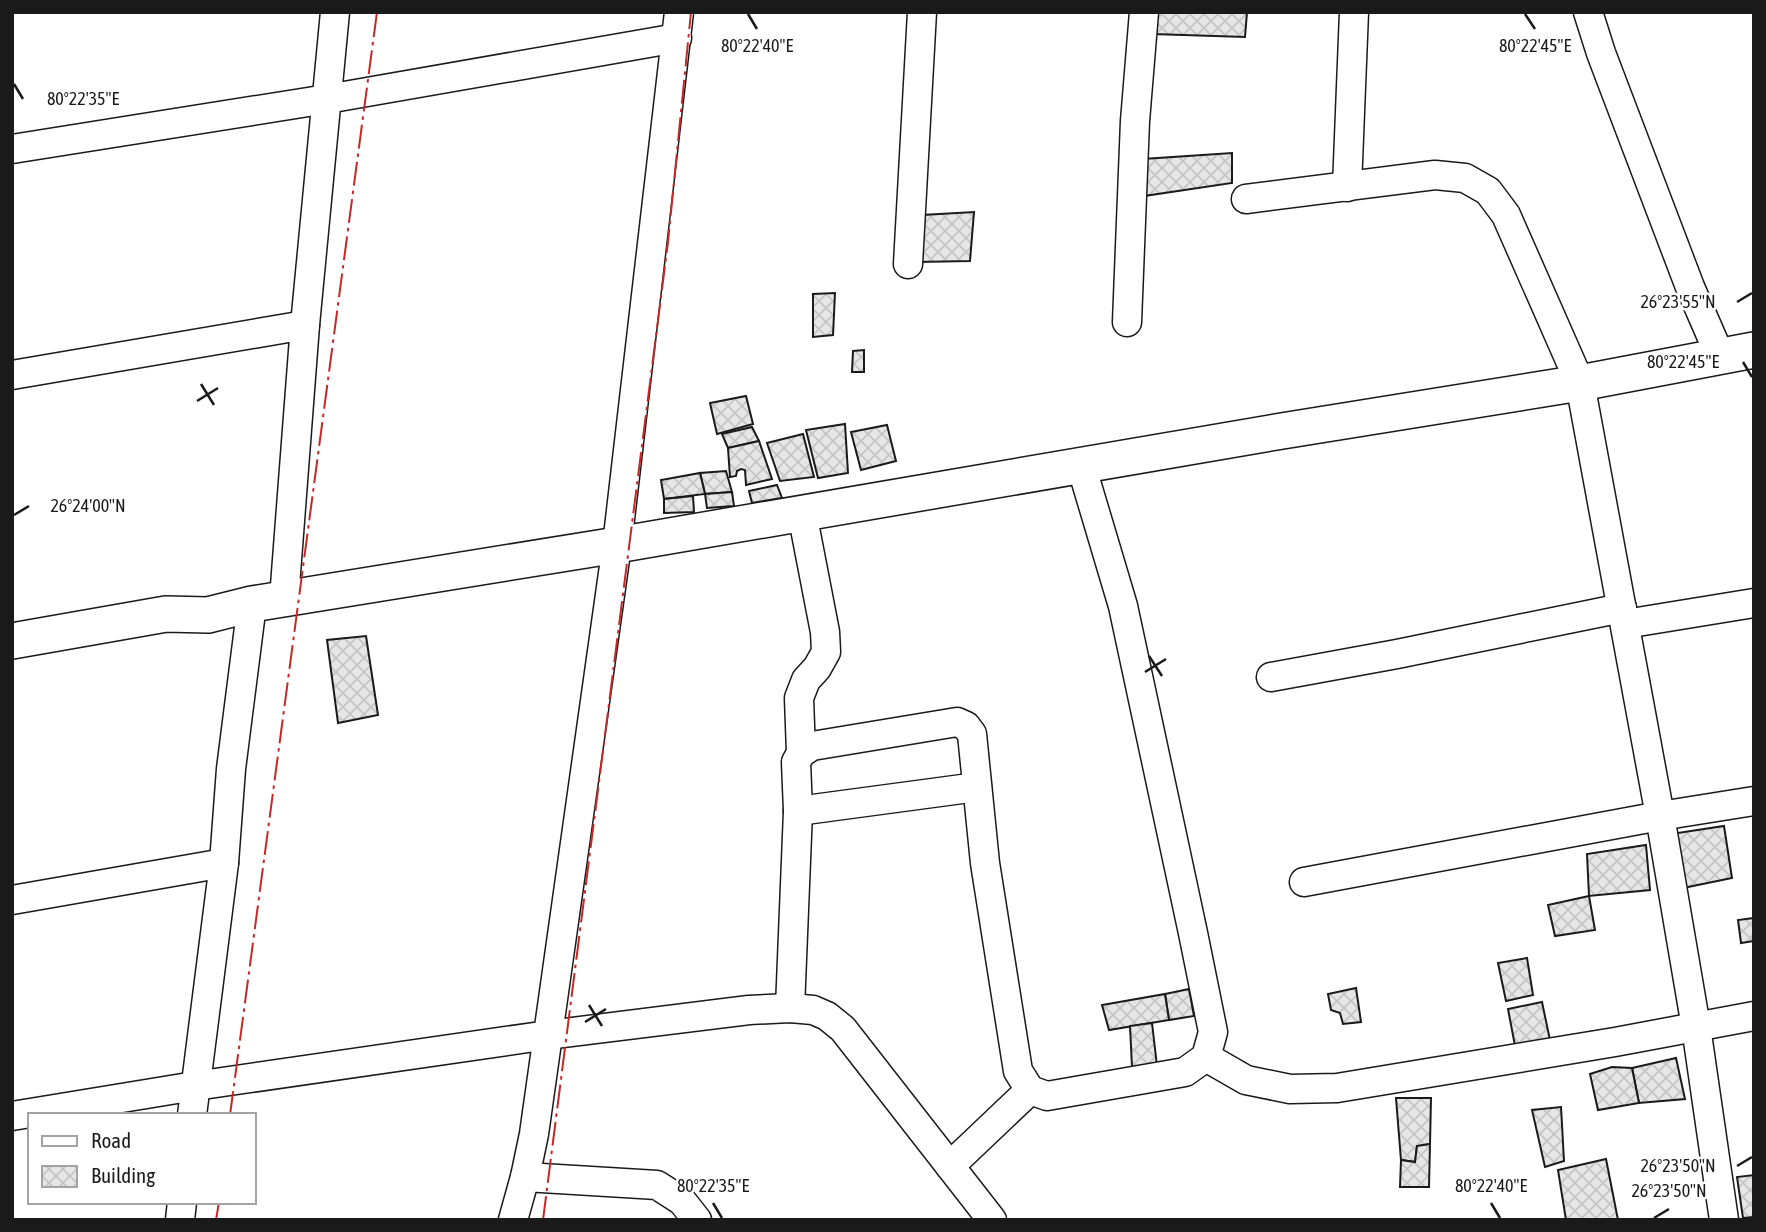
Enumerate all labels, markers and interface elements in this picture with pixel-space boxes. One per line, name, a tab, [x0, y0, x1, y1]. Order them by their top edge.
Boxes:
text: 80°22'40"E	[721, 35, 793, 56]
text: 80°22'45"E	[1499, 35, 1571, 56]
text: 80°22'35"E	[47, 88, 119, 109]
text: 26°23'55"N	[1640, 291, 1716, 312]
text: 80°22'45"E	[1647, 351, 1719, 372]
text: 26°24'00"N	[50, 495, 126, 516]
legend	[28, 1113, 256, 1204]
text: Road	[91, 1128, 131, 1152]
text: 26°23'50"N	[1640, 1155, 1716, 1176]
text: Building	[91, 1163, 155, 1187]
text: 80°22'35"E	[677, 1175, 749, 1196]
text: 80°22'40"E	[1455, 1175, 1527, 1196]
text: 26°23'50"N	[1631, 1180, 1707, 1201]

